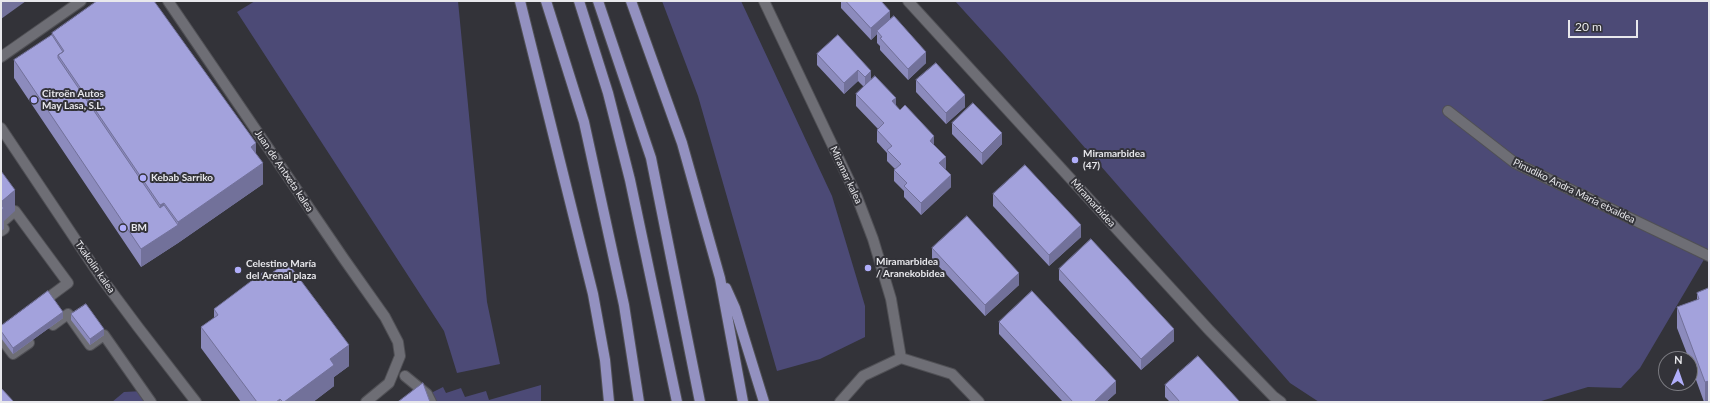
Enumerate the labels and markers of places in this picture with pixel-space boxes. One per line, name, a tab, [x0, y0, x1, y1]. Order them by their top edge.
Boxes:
place label: Citroën Autos May Lasa, S.L.	[42, 88, 104, 112]
marker: Citroën Autos May Lasa, S.L.	[29, 95, 39, 105]
place label: Miramarbidea (47)	[1083, 148, 1145, 172]
marker: Miramarbidea (47)	[1070, 155, 1080, 165]
place label: Kebab Sarriko	[151, 172, 213, 184]
marker: Kebab Sarriko	[138, 173, 148, 183]
place label: BM	[131, 222, 147, 234]
marker: BM	[118, 223, 128, 233]
place label: Miramarbidea / Aranekobidea	[876, 256, 945, 280]
place label: Celestino María del Arenal plaza	[246, 258, 316, 282]
marker: Miramarbidea / Aranekobidea	[863, 263, 873, 273]
marker: Celestino María del Arenal plaza	[233, 265, 243, 275]

